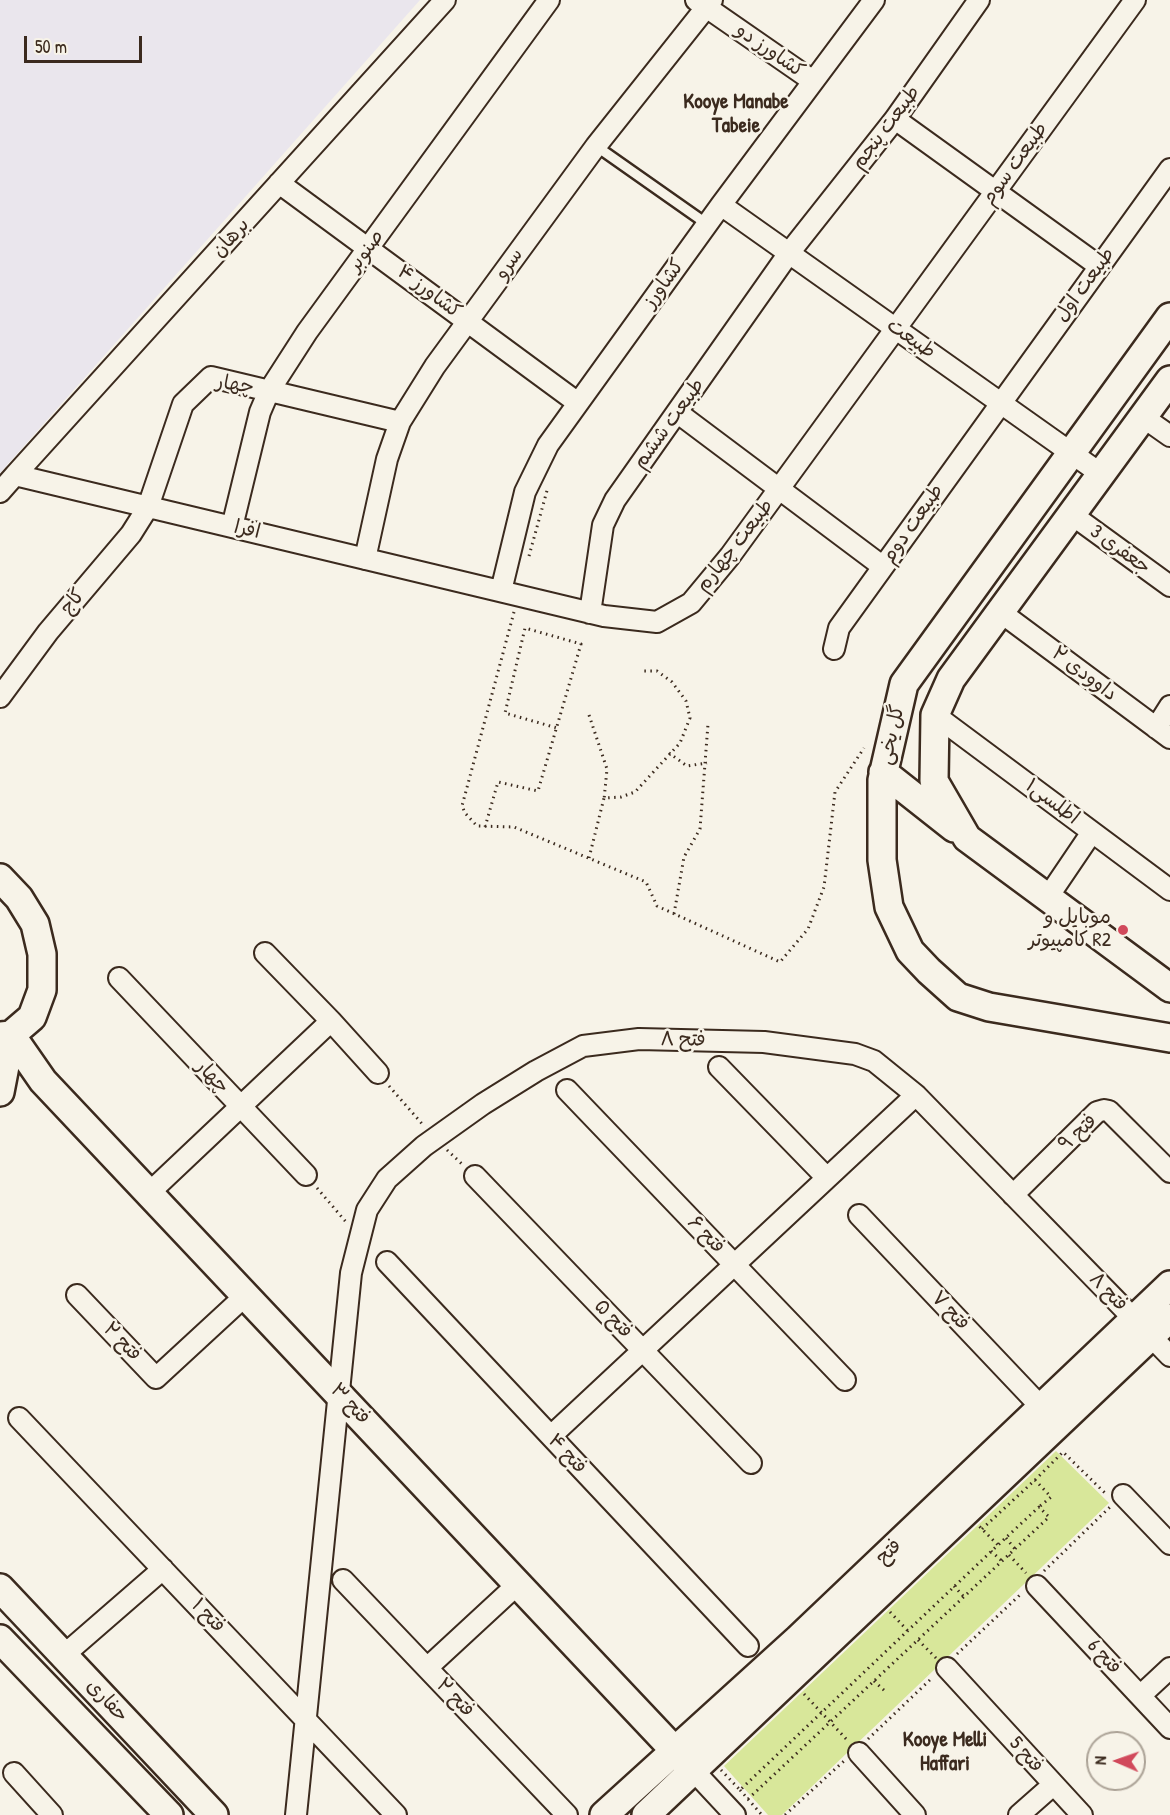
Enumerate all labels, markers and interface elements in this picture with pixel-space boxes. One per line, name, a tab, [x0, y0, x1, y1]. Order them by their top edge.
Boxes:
street label: کشاورز دو	[731, 19, 809, 83]
scale bar	[27, 24, 146, 62]
text: 50 m	[35, 34, 67, 59]
street label: طبیعت پنجم	[847, 81, 925, 175]
district label: Kooye Manabe Tabeie	[683, 89, 789, 139]
street label: طبیعت سوم	[977, 118, 1053, 210]
street label: برهان	[207, 213, 255, 263]
street label: صنوبر	[343, 225, 389, 277]
street label: طبیعت اول	[1050, 243, 1120, 327]
street label: سرو	[490, 244, 528, 284]
street label: کشاورز	[638, 255, 690, 313]
street label: کشاورز ۴	[392, 260, 466, 324]
street label: طبیعت	[882, 314, 940, 364]
street label: چهار	[214, 370, 256, 400]
street label: طبیعت ششم	[628, 374, 710, 474]
street label: طبیعت دوم	[877, 480, 949, 568]
street label: طبیعت چهارم	[691, 495, 779, 597]
street label: افرا	[231, 515, 263, 545]
street label: 3 جعفری	[1085, 520, 1155, 580]
street label: کاج	[55, 584, 91, 620]
street label: داوودی ۲	[1046, 642, 1122, 706]
street label: گل یخی	[874, 703, 910, 767]
street label: اطلسی۱	[1020, 774, 1084, 830]
place label: موبایل و کامپیوتر R2	[1028, 906, 1111, 953]
marker: موبایل و کامپیوتر R2	[1116, 923, 1130, 937]
street label: فتح ۸	[660, 1028, 706, 1052]
street label: چهار	[190, 1055, 234, 1099]
street label: فتح ۹	[1054, 1109, 1102, 1157]
street label: فتح ۶	[682, 1211, 730, 1259]
street label: فتح ۸	[1084, 1267, 1132, 1317]
street label: فتح ۷	[926, 1286, 974, 1336]
street label: فتح ۵	[589, 1294, 637, 1344]
street label: فتح ۲	[98, 1318, 146, 1366]
street label: فتح ۳	[325, 1378, 375, 1430]
street label: فتح ۴	[542, 1429, 592, 1479]
street label: فتح	[871, 1534, 907, 1570]
street label: فتح ۱	[186, 1594, 230, 1638]
street label: فتح 6	[1082, 1634, 1126, 1680]
street label: حفاری	[81, 1674, 133, 1728]
street label: فتح ۲	[431, 1674, 479, 1722]
district label: Kooye Melli Haffari	[903, 1727, 987, 1777]
north arrow	[1086, 1731, 1146, 1791]
street label: فتح 5	[1004, 1732, 1048, 1778]
text: N	[1089, 1756, 1111, 1765]

